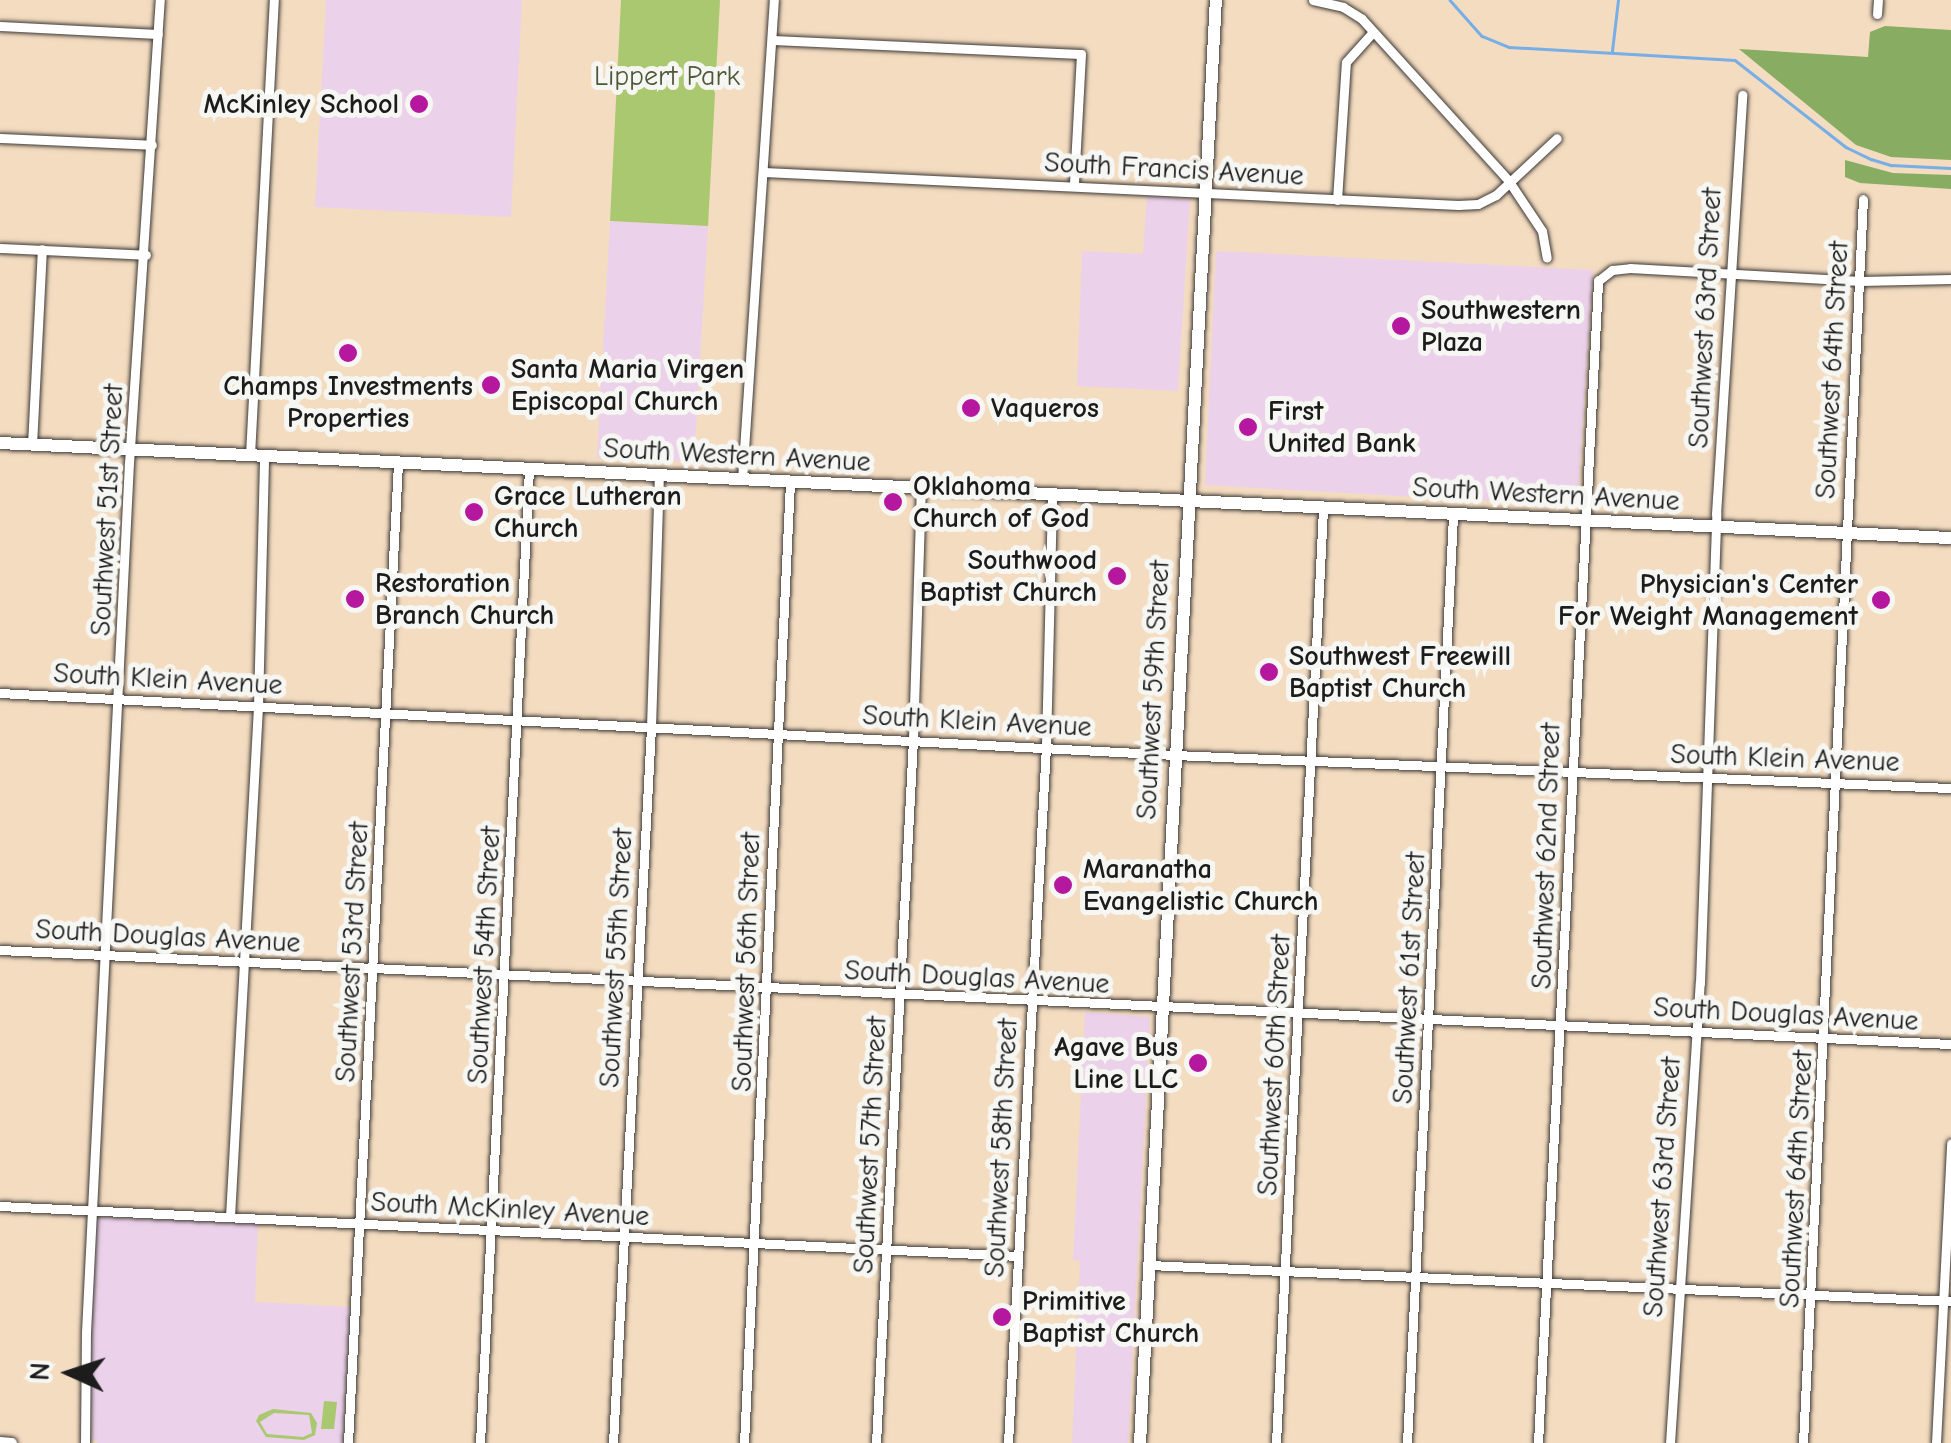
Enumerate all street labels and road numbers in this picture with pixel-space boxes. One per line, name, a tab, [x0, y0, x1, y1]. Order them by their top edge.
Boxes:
street label: South Francis Avenue	[1043, 145, 1305, 193]
street label: Southwest 63rd Street	[1681, 187, 1729, 449]
street label: Southwest 64th Street	[1808, 240, 1856, 500]
street label: Southwest 51st Street	[84, 383, 130, 637]
street label: South Western Avenue	[603, 431, 871, 479]
street label: South Western Avenue	[1412, 470, 1680, 518]
street label: Southwest 59th Street	[1129, 560, 1177, 820]
street label: South Klein Avenue	[53, 656, 283, 702]
street label: South Klein Avenue	[862, 698, 1092, 744]
street label: Southwest 62nd Street	[1525, 722, 1567, 990]
street label: South Klein Avenue	[1670, 737, 1900, 779]
street label: Southwest 53rd Street	[328, 821, 376, 1083]
street label: Southwest 54th Street	[460, 825, 508, 1085]
street label: Southwest 55th Street	[592, 827, 640, 1089]
street label: Southwest 56th Street	[725, 832, 767, 1092]
street label: Southwest 61st Street	[1386, 851, 1432, 1105]
street label: South Douglas Avenue	[35, 912, 301, 960]
street label: Southwest 60th Street	[1250, 934, 1298, 1196]
street label: South Douglas Avenue	[844, 953, 1110, 1001]
street label: South Douglas Avenue	[1653, 990, 1919, 1038]
street label: Southwest 57th Street	[846, 1015, 894, 1275]
street label: Southwest 58th Street	[977, 1018, 1025, 1278]
street label: Southwest 64th Street	[1772, 1049, 1820, 1309]
street label: Southwest 63rd Street	[1636, 1056, 1688, 1318]
street label: South McKinley Avenue	[370, 1185, 650, 1233]

